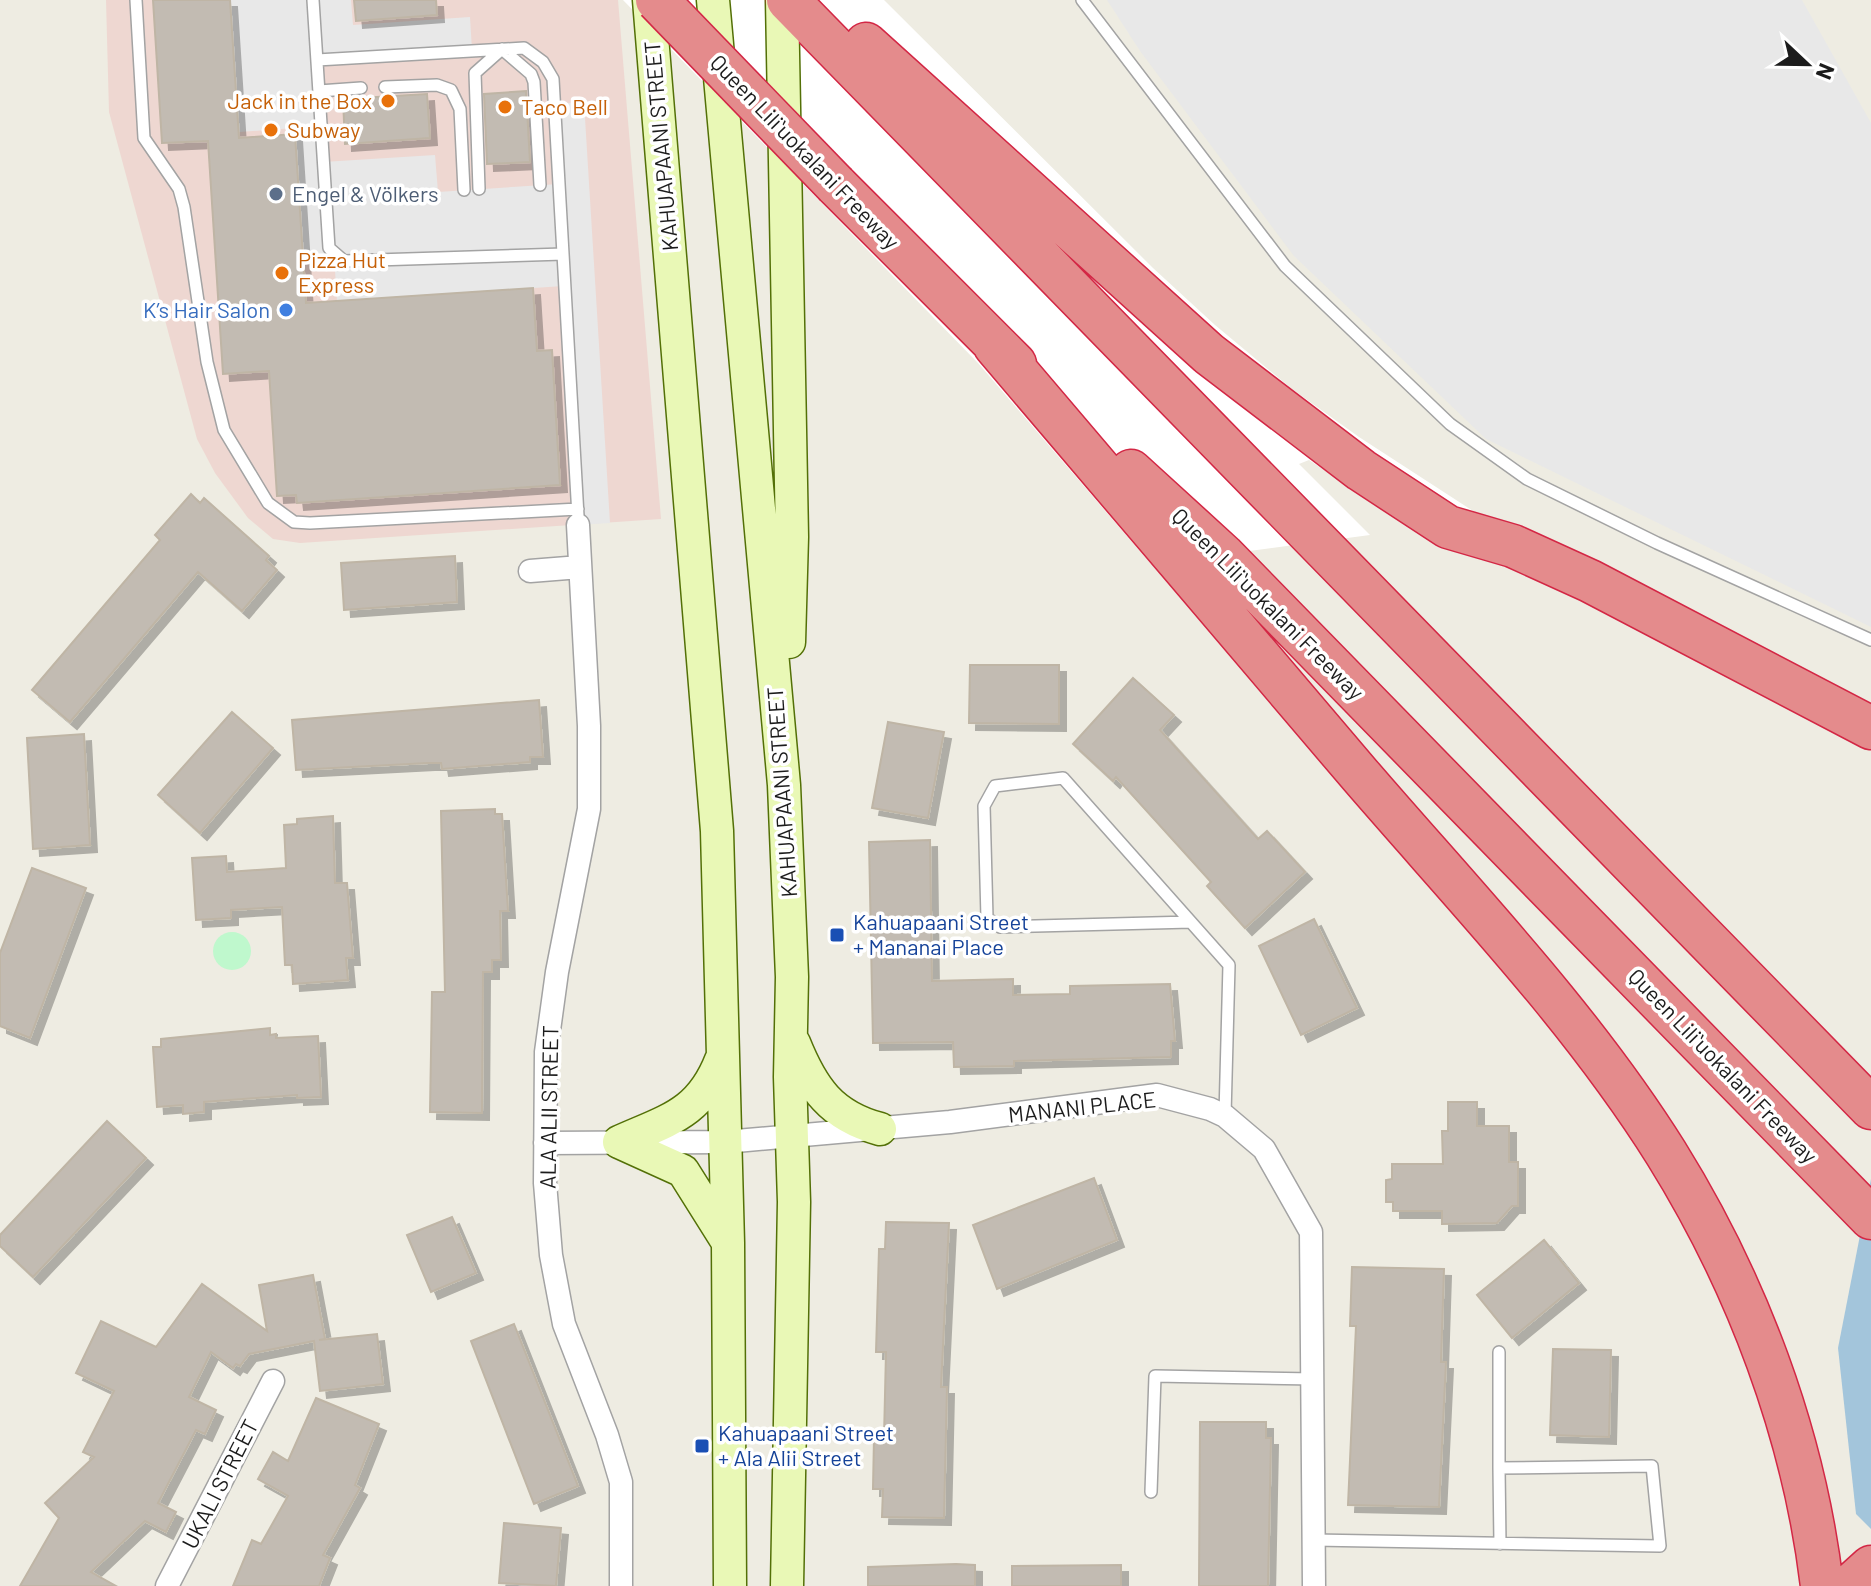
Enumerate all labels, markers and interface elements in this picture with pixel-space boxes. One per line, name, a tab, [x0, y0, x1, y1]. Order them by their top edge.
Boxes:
north arrow	[1767, 24, 1847, 104]
street label: KAHUAPAANI STREET	[638, 40, 682, 252]
street label: Queen Liliʻuokalani Freeway	[706, 49, 905, 254]
text: N	[1812, 60, 1841, 84]
place label: Jack in the Box	[227, 87, 372, 113]
marker: Jack in the Box	[379, 92, 397, 110]
place label: Taco Bell	[521, 93, 608, 119]
marker: Taco Bell	[496, 98, 514, 116]
place label: Subway	[287, 116, 360, 142]
marker: Subway	[262, 121, 280, 139]
place label: Engel & Völkers	[292, 180, 439, 206]
marker: Engel & Völkers	[267, 185, 285, 203]
place label: Pizza Hut Express	[298, 246, 386, 297]
marker: Pizza Hut Express	[273, 264, 291, 282]
place label: K’s Hair Salon	[143, 296, 270, 322]
marker: K’s Hair Salon	[277, 301, 295, 319]
street label: Queen Liliʻuokalani Freeway	[1168, 502, 1370, 704]
street label: KAHUAPAANI STREET	[761, 686, 801, 898]
place label: Kahuapaani Street + Mananai Place	[853, 908, 1029, 959]
marker: Kahuapaani Street + Mananai Place	[828, 926, 846, 944]
street label: Queen Liliʻuokalani Freeway	[1624, 963, 1823, 1168]
street label: ALA ALII STREET	[534, 1025, 562, 1189]
street label: MANANI PLACE	[1007, 1085, 1157, 1127]
street label: UKALI STREET	[175, 1414, 263, 1553]
place label: Kahuapaani Street + Ala Alii Street	[718, 1419, 894, 1470]
marker: Kahuapaani Street + Ala Alii Street	[693, 1437, 711, 1455]

